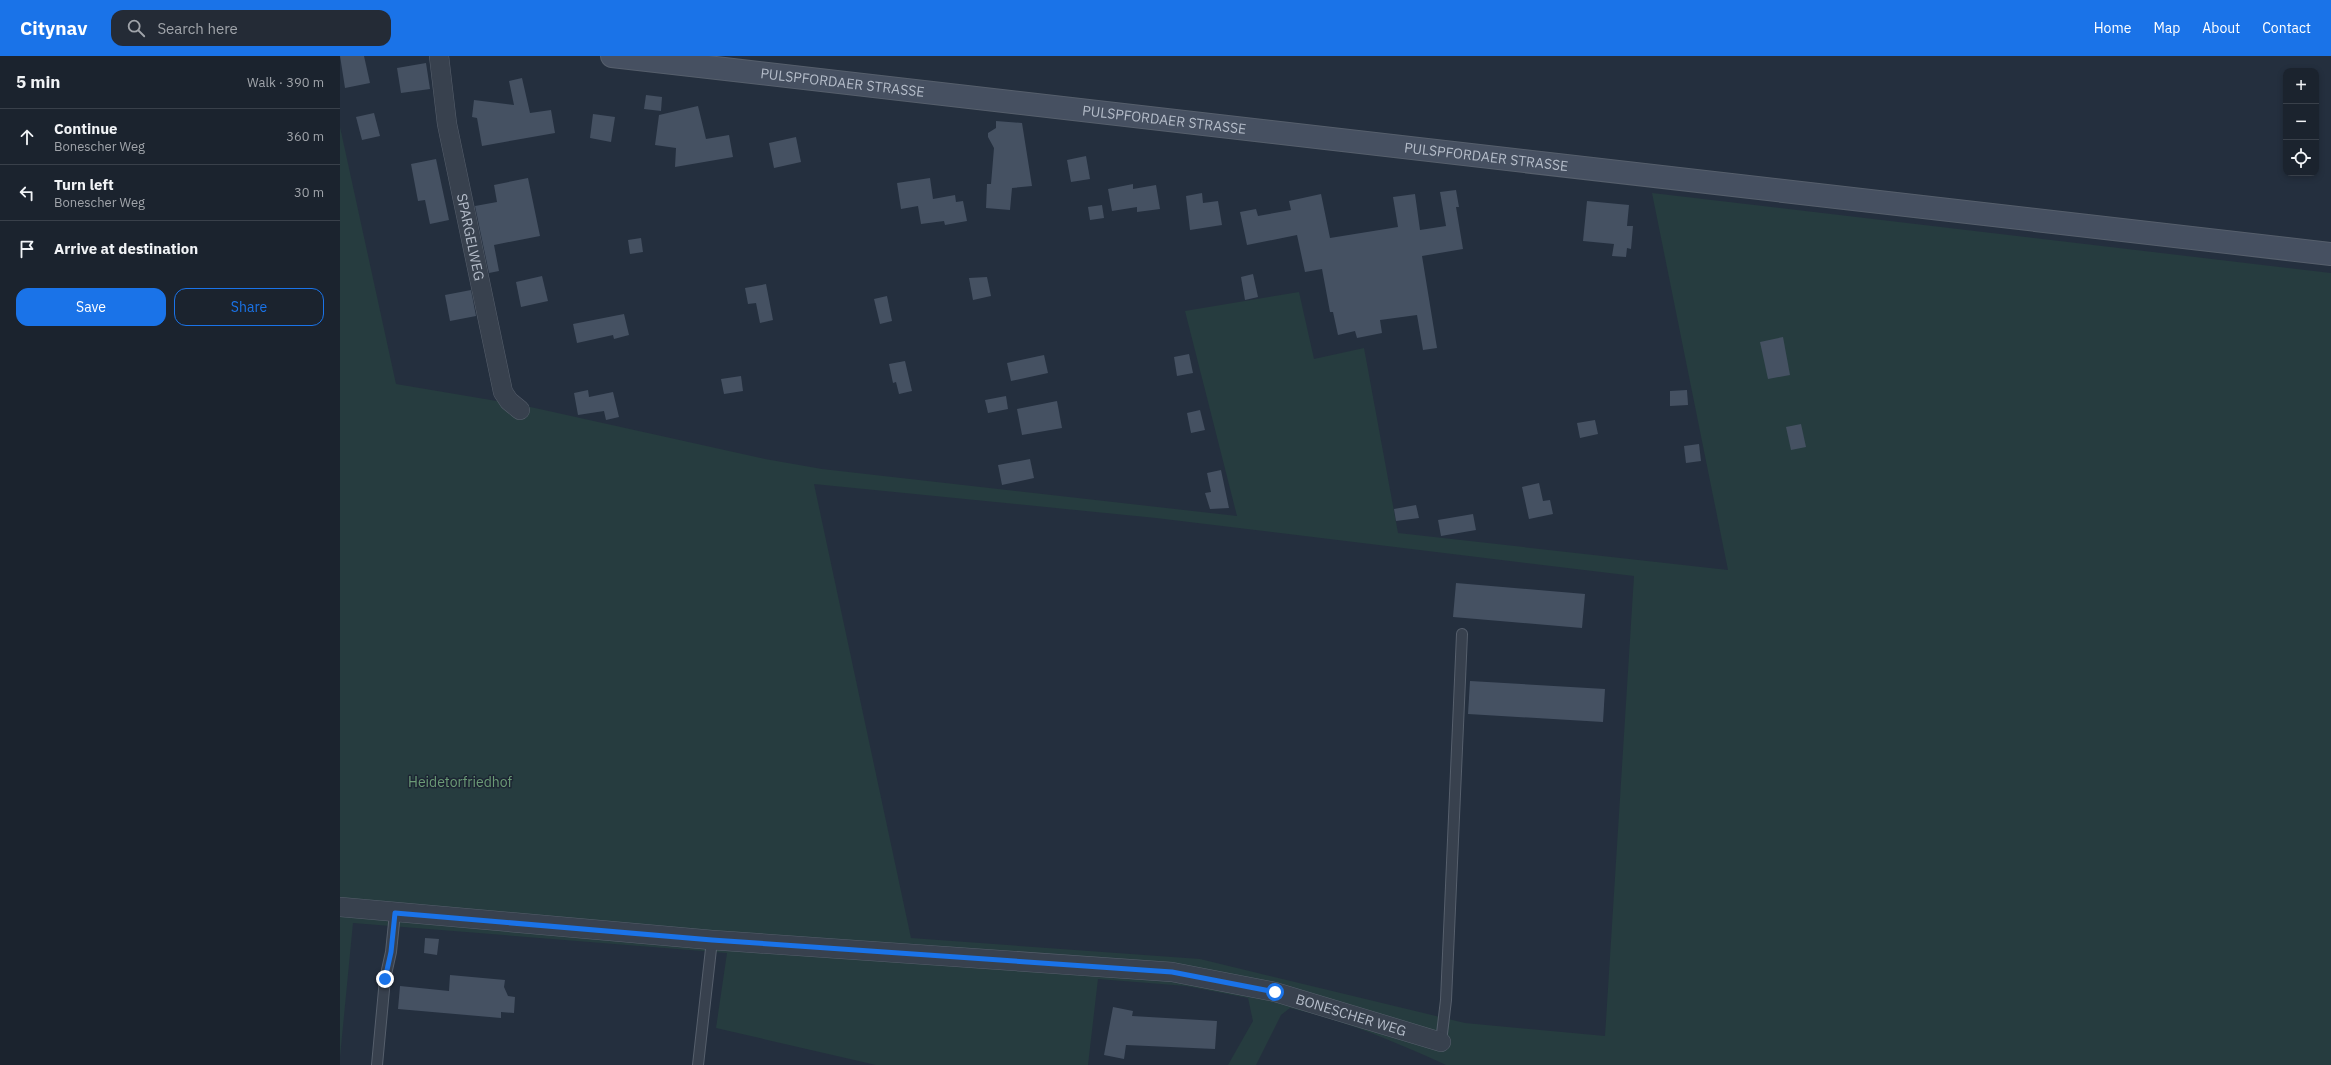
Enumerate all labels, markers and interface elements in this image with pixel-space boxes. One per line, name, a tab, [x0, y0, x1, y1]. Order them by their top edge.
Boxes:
search box	[111, 10, 391, 46]
text: Citynav	[20, 16, 87, 40]
icon: search	[125, 17, 147, 39]
text: Search here	[157, 19, 238, 38]
text: Home	[2094, 19, 2131, 37]
text: Map	[2153, 19, 2180, 37]
text: About	[2202, 19, 2240, 37]
text: Contact	[2262, 19, 2311, 37]
street label: PULSPFORDAER STRASSE	[759, 64, 925, 101]
map controls	[2283, 68, 2319, 176]
button: +	[2283, 68, 2319, 104]
text: 5 min	[16, 71, 60, 93]
text: Walk · 390 m	[247, 74, 324, 91]
street label: PULSPFORDAER STRASSE	[1081, 101, 1247, 138]
button: −	[2283, 104, 2319, 140]
text: Continue	[54, 119, 118, 138]
icon: ahead	[16, 126, 38, 148]
text: 360 m	[286, 128, 324, 145]
text: Bonescher Weg	[54, 138, 145, 155]
street label: PULSPFORDAER STRASSE	[1403, 138, 1569, 175]
button: locate	[2283, 140, 2319, 176]
text: Turn left	[54, 175, 114, 194]
icon: left	[16, 182, 38, 204]
text: 30 m	[294, 184, 324, 201]
street label: SPARGELWEG	[453, 192, 489, 282]
text: Bonescher Weg	[54, 194, 145, 211]
icon: arrive	[16, 238, 38, 260]
text: Arrive at destination	[54, 239, 198, 258]
button: Save	[16, 288, 166, 326]
button: Share	[174, 288, 324, 326]
park label: Heidetorfriedhof	[408, 773, 512, 791]
route end	[376, 970, 394, 988]
route start	[1266, 983, 1284, 1001]
street label: BONESCHER WEG	[1294, 990, 1409, 1040]

